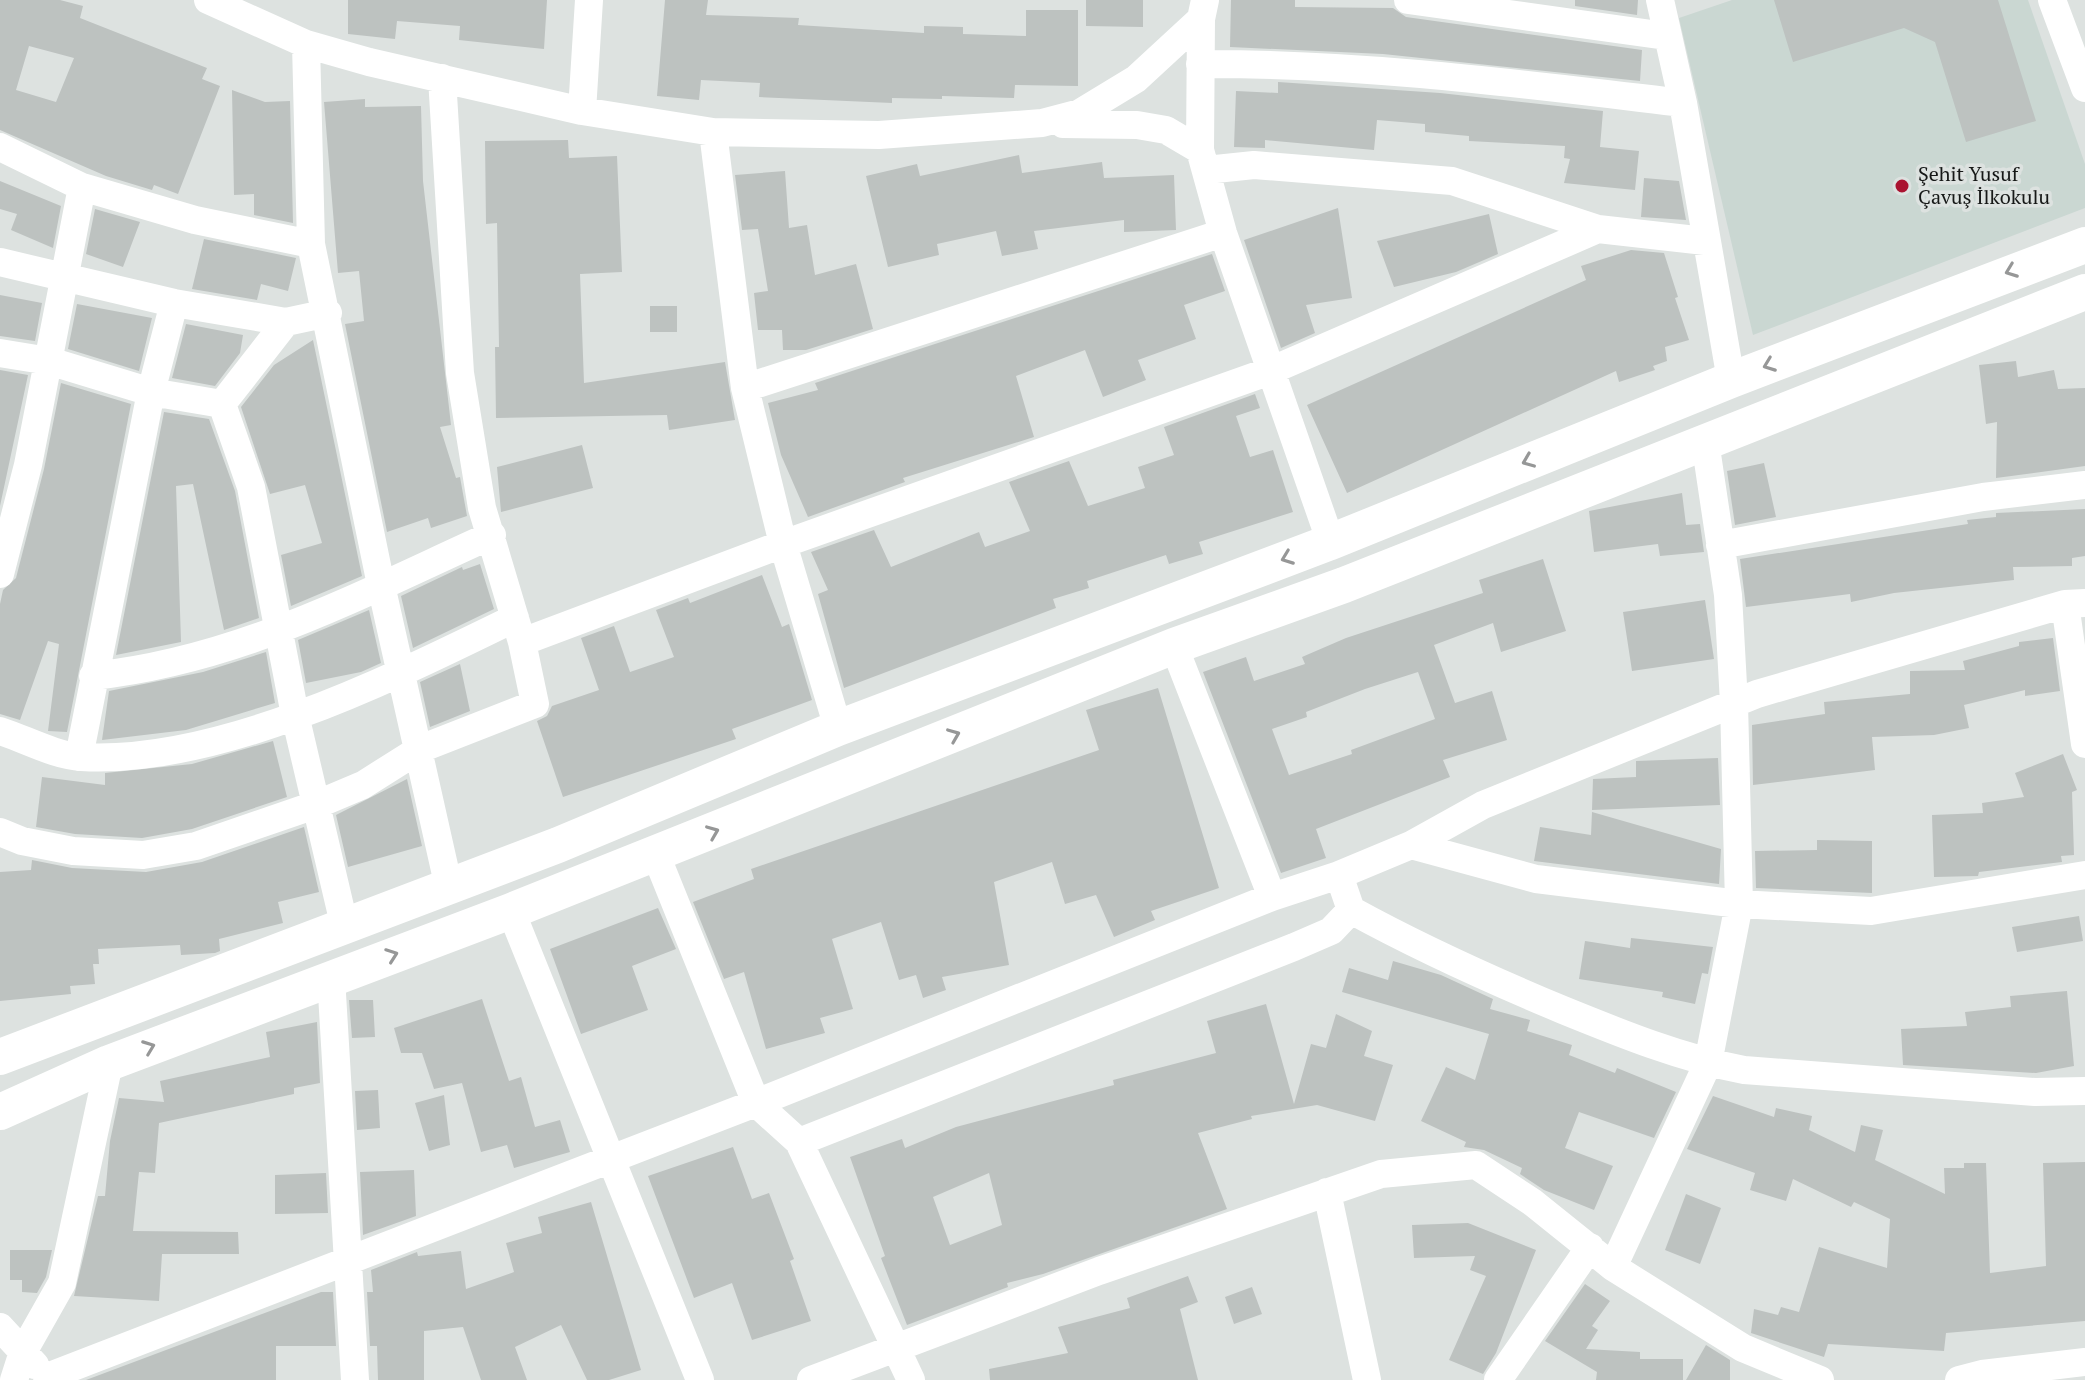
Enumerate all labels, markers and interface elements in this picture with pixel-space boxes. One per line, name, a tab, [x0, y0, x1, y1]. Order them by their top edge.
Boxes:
place label: Şehit Yusuf Çavuş İlkokulu	[1918, 160, 2050, 210]
marker: Şehit Yusuf Çavuş İlkokulu	[1893, 177, 1911, 195]
one-way arrow	[2005, 261, 2019, 277]
one-way arrow	[1763, 356, 1777, 372]
one-way arrow	[1522, 451, 1536, 468]
one-way arrow	[1281, 548, 1295, 565]
one-way arrow	[946, 728, 960, 744]
one-way arrow	[705, 825, 719, 841]
one-way arrow	[384, 948, 398, 965]
one-way arrow	[141, 1041, 155, 1057]

